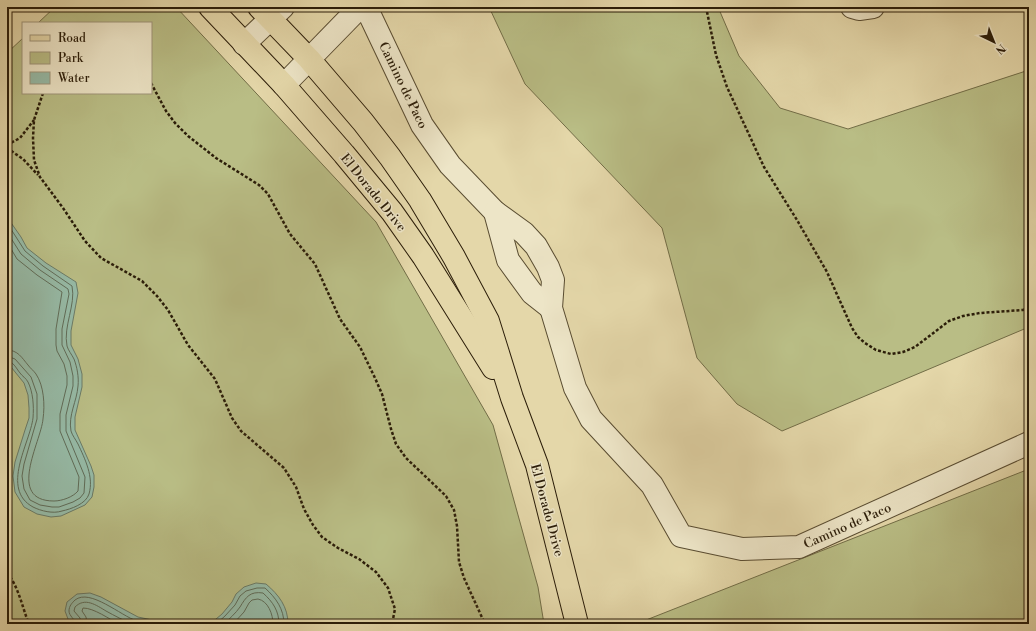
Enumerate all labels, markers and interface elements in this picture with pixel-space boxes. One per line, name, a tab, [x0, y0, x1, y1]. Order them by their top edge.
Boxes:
legend	[22, 22, 152, 94]
north arrow	[974, 22, 1014, 62]
text: Road	[58, 31, 86, 46]
street label: Camino de Paco	[375, 40, 431, 131]
text: N	[992, 40, 1008, 57]
text: Park	[58, 51, 84, 66]
text: Water	[57, 71, 90, 86]
street label: El Dorado Drive	[337, 150, 410, 235]
street label: El Dorado Drive	[527, 462, 567, 559]
street label: Camino de Paco	[801, 499, 894, 552]

